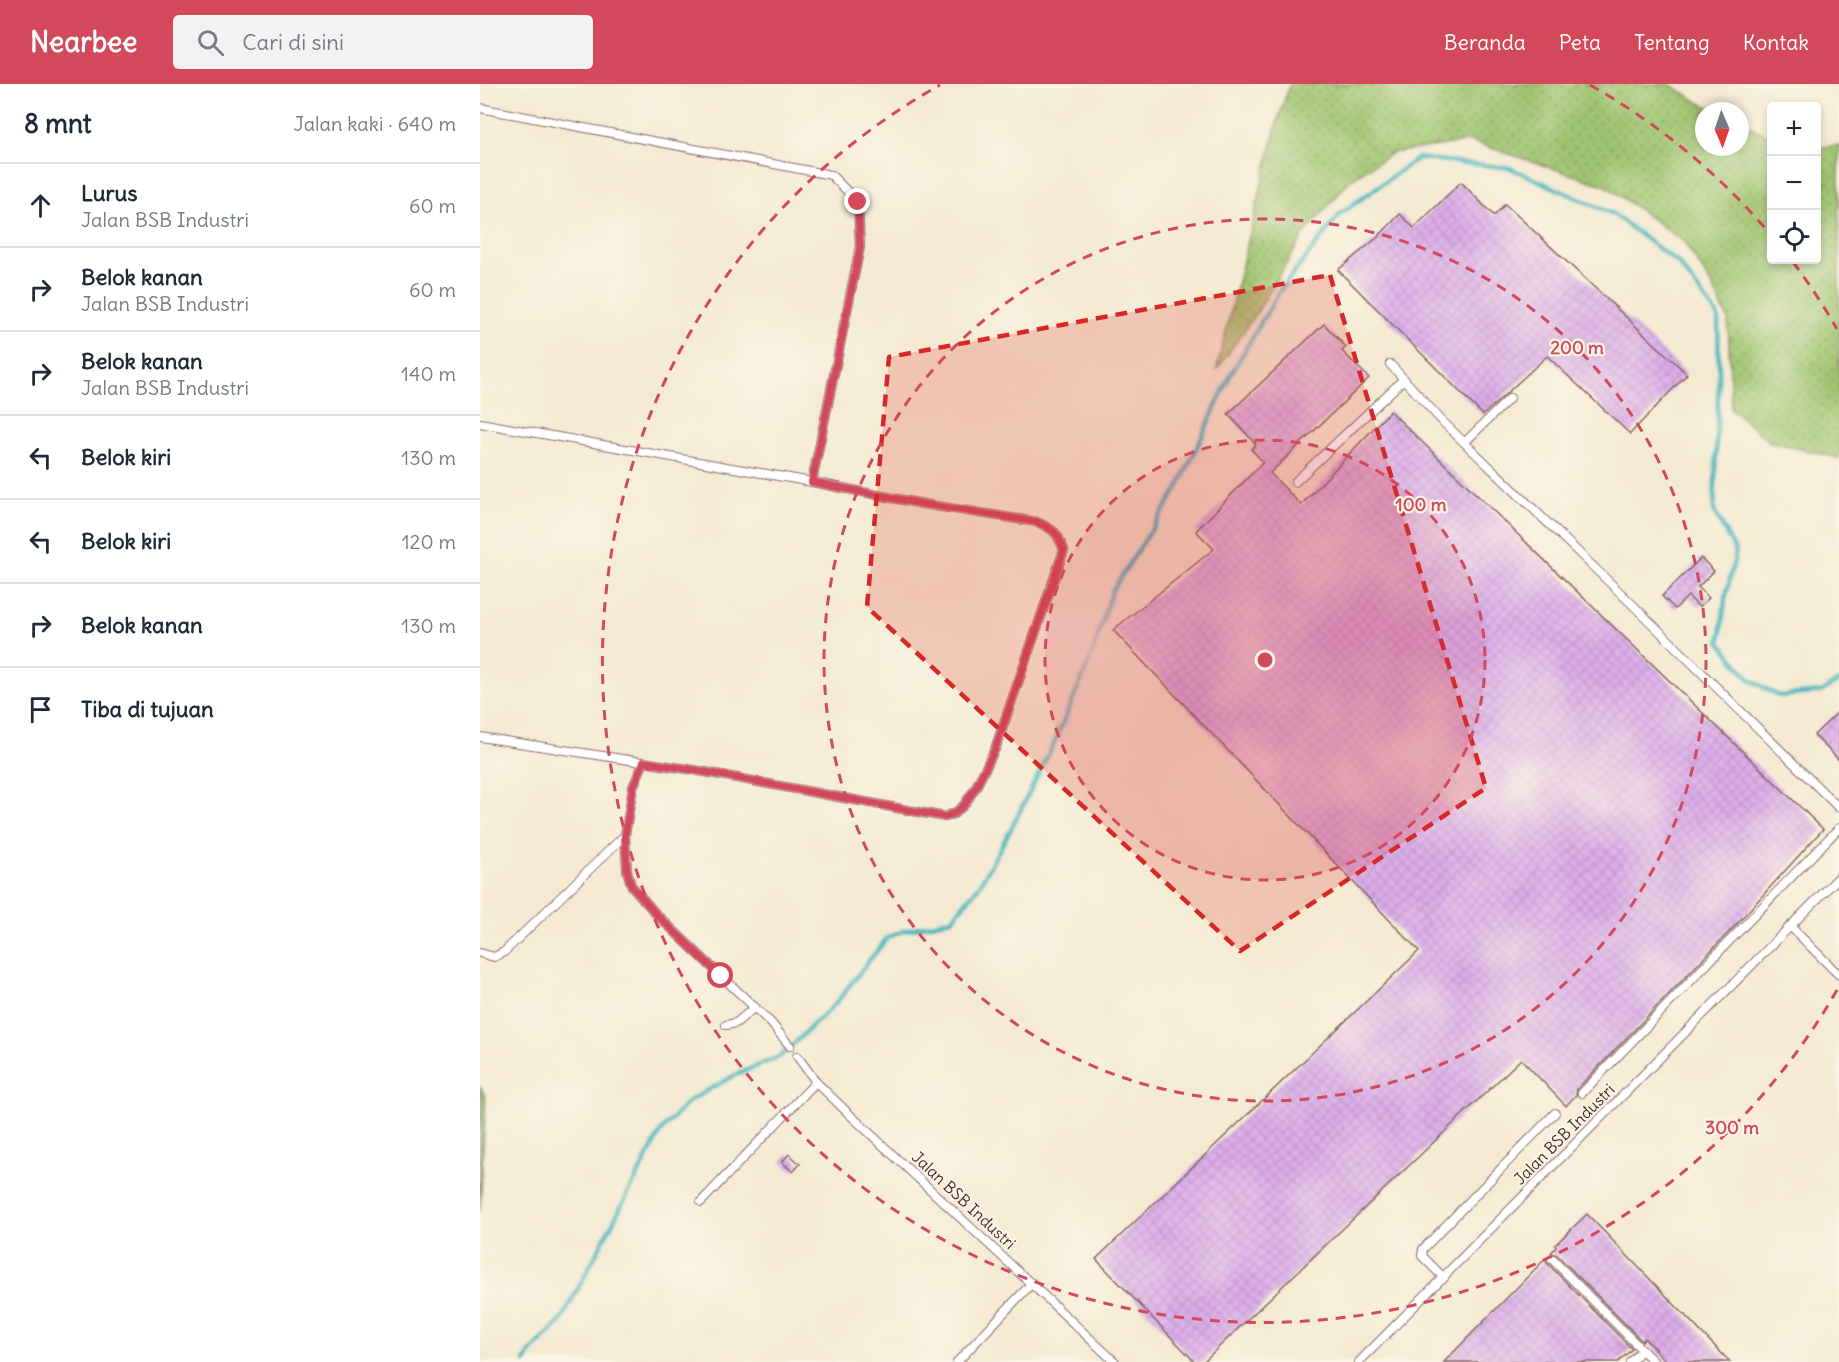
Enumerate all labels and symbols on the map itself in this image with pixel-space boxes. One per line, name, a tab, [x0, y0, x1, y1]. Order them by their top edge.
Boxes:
north arrow	[1695, 102, 1749, 156]
route end	[844, 188, 870, 214]
text: 200 m	[1550, 336, 1604, 359]
text: 100 m	[1396, 493, 1447, 516]
centre of rings	[1255, 650, 1275, 670]
route start	[707, 962, 733, 988]
street label: Jalan BSB Industri	[1509, 1079, 1619, 1189]
text: 300 m	[1705, 1116, 1759, 1139]
street label: Jalan BSB Industri	[908, 1147, 1020, 1253]

